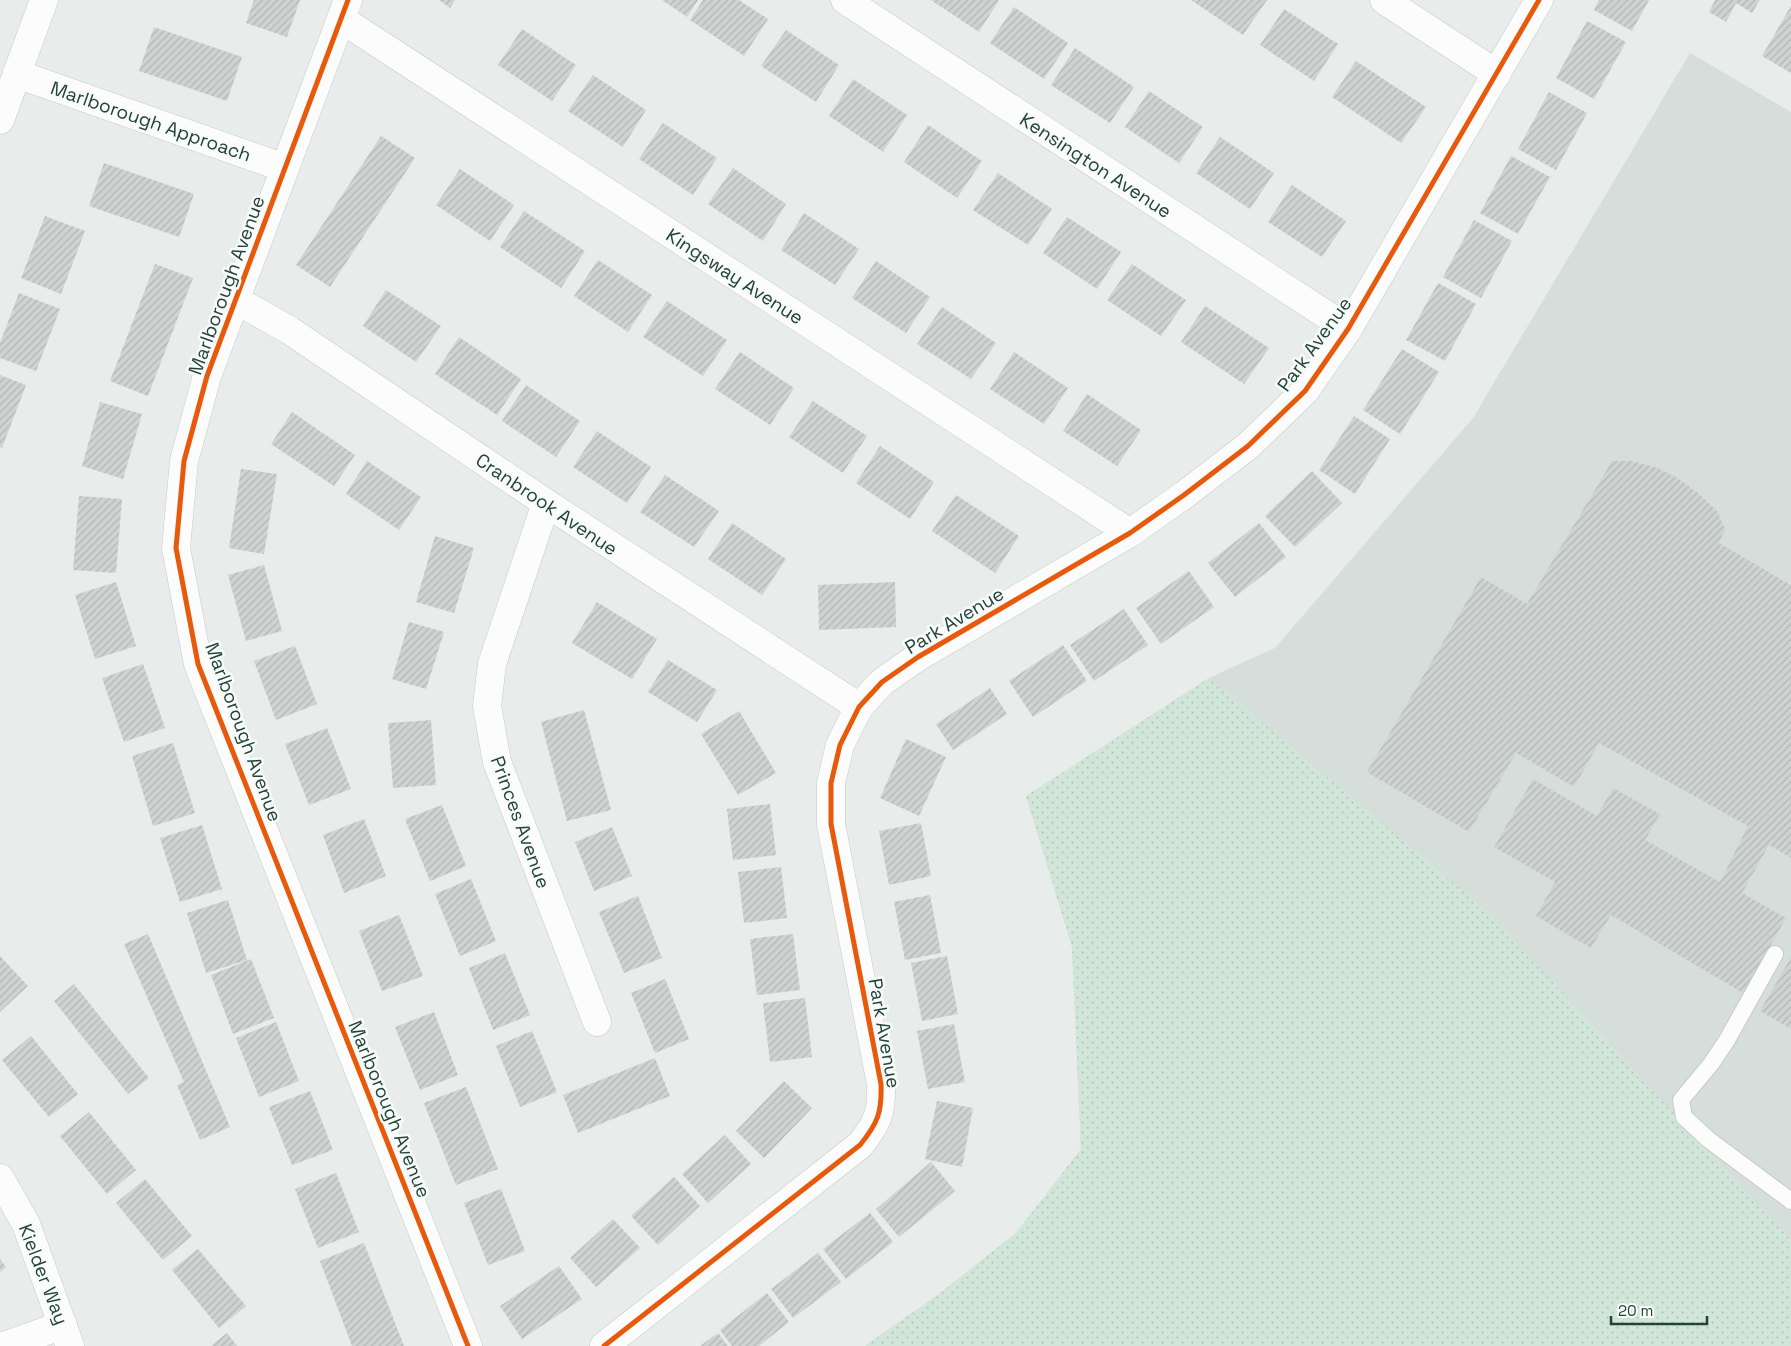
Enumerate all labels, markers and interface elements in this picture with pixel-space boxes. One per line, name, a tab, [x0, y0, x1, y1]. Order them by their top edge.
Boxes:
street label: Marlborough Approach	[47, 75, 254, 168]
street label: Kensington Avenue	[1015, 107, 1176, 224]
street label: Marlborough Avenue	[182, 192, 271, 378]
street label: Kingsway Avenue	[661, 223, 808, 330]
street label: Park Avenue	[1272, 292, 1357, 397]
street label: Cranbrook Avenue	[471, 448, 623, 561]
street label: Park Avenue	[900, 581, 1008, 660]
street label: Marlborough Avenue	[199, 639, 288, 825]
street label: Princes Avenue	[485, 752, 556, 892]
street label: Park Avenue	[863, 976, 906, 1090]
street label: Marlborough Avenue	[343, 1017, 437, 1201]
street label: Kielder Way	[13, 1220, 74, 1328]
scale bar	[1611, 1294, 1707, 1326]
text: 20 m	[1618, 1301, 1653, 1320]

